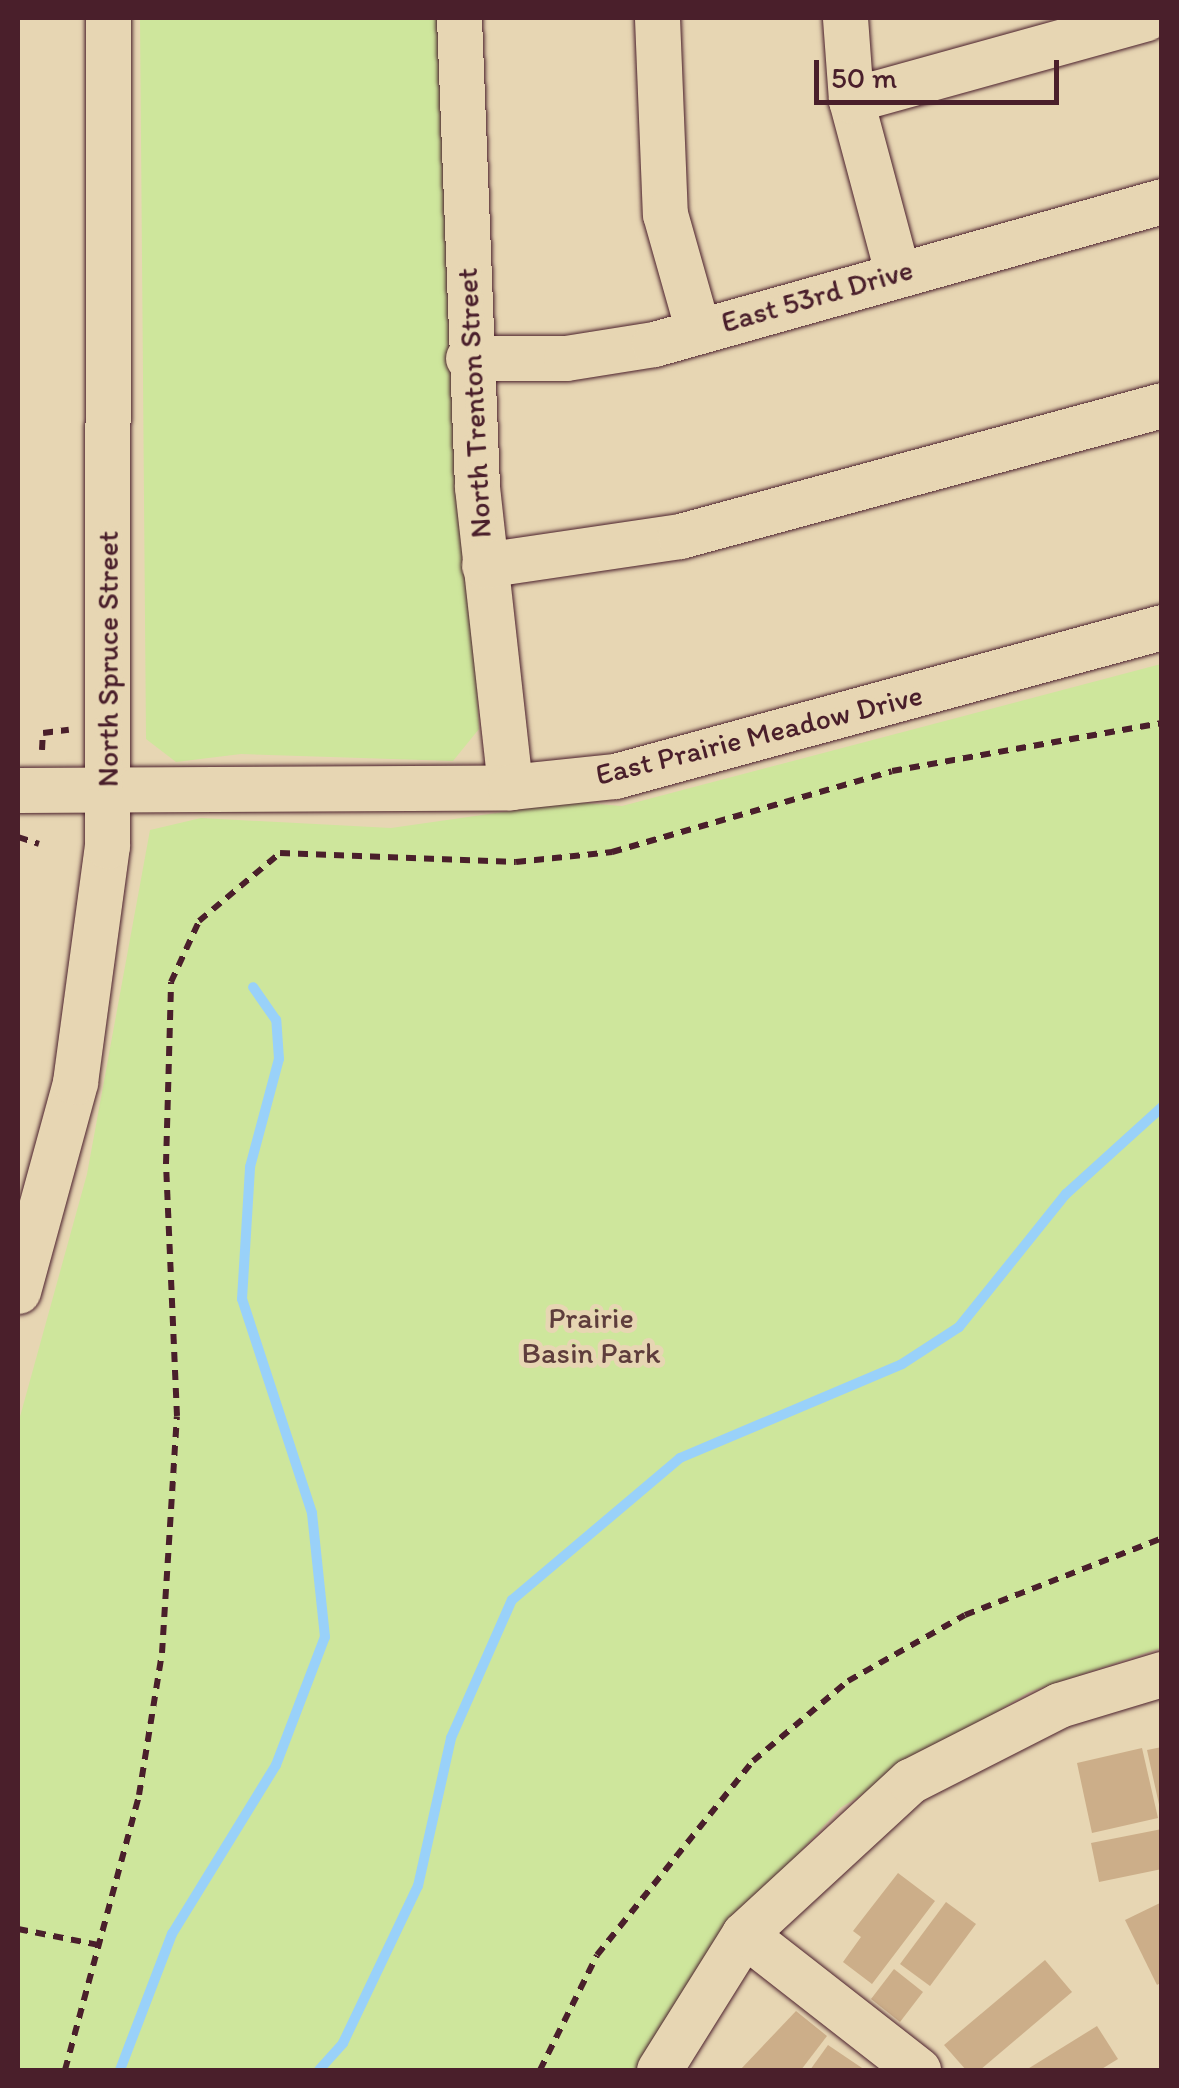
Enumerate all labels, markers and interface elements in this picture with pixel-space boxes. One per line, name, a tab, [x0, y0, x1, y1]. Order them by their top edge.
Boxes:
scale bar	[819, 40, 1064, 102]
text: 50 m	[831, 59, 897, 96]
street label: East 53rd Drive	[717, 251, 917, 341]
street label: North Trenton Street	[449, 268, 499, 538]
street label: North Spruce Street	[90, 531, 126, 787]
street label: East Prairie Meadow Drive	[592, 677, 926, 793]
park label: Prairie Basin Park	[522, 1300, 660, 1370]

